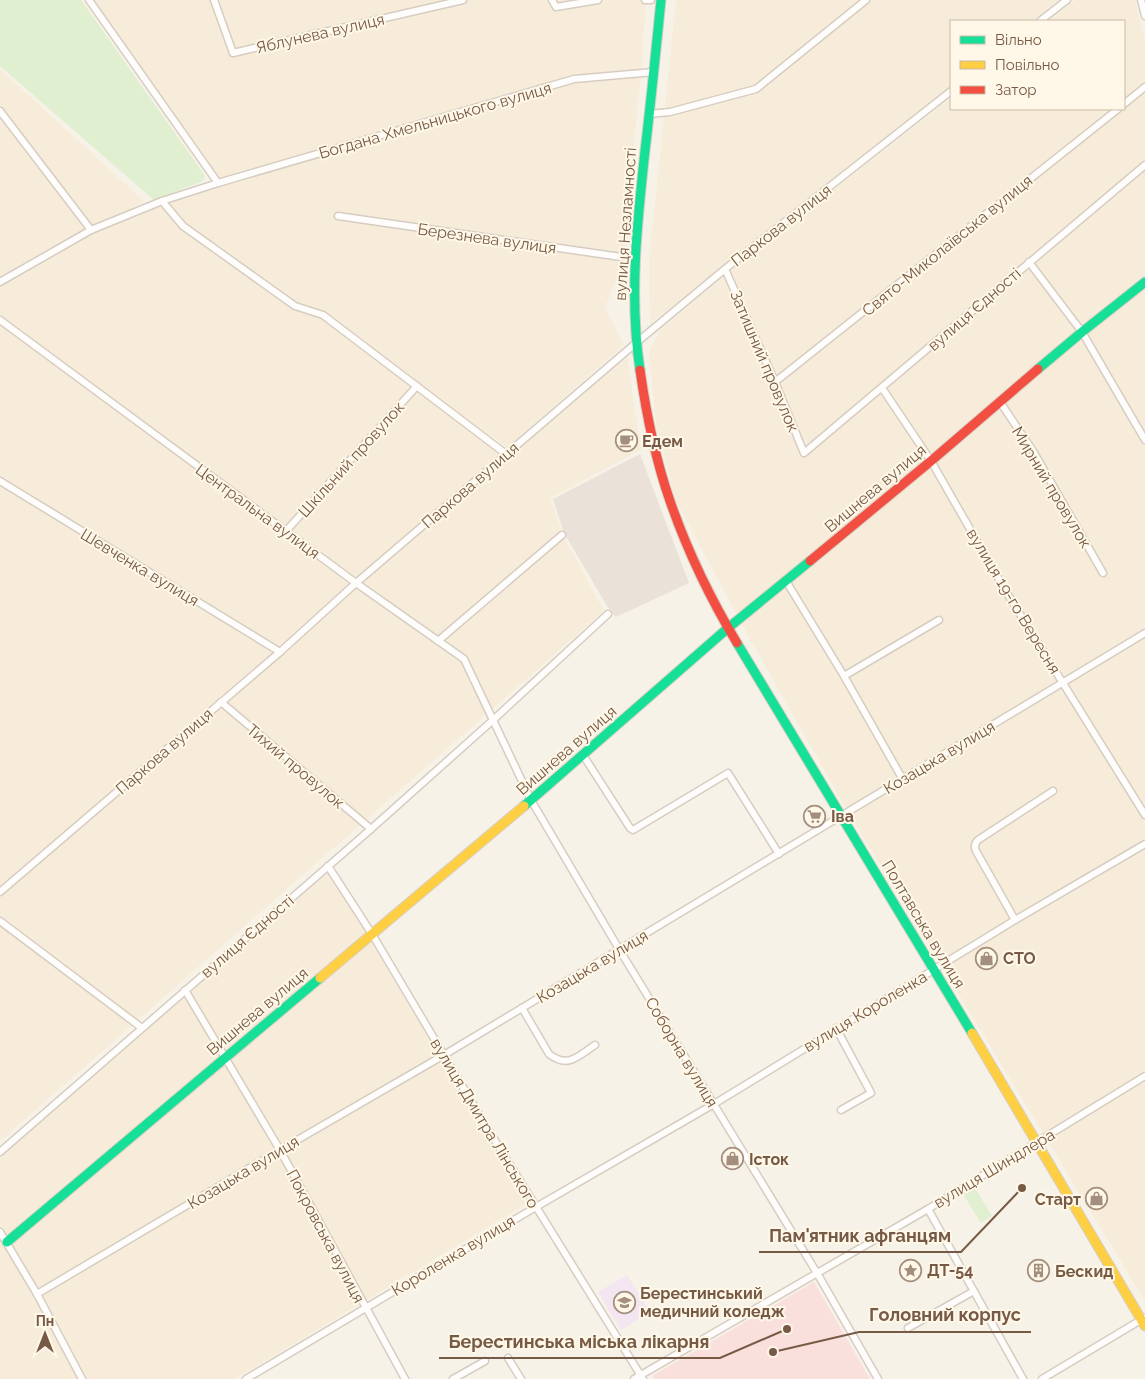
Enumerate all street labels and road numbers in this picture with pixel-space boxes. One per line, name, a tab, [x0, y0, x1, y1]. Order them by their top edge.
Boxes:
street label: Яблунева вулиця	[254, 9, 386, 57]
street label: Богдана Хмельницького вулиця	[317, 78, 554, 163]
street label: вулиця Незламності	[611, 147, 640, 301]
street label: Свято-Миколаївська вулиця	[858, 171, 1036, 320]
street label: Паркова вулиця	[727, 180, 835, 270]
street label: Березнева вулиця	[416, 219, 558, 258]
street label: вулиця Єдності	[924, 264, 1025, 355]
street label: Затишний провулок	[726, 287, 803, 435]
street label: Шкільний провулок	[294, 398, 408, 521]
street label: Мирний провулок	[1008, 423, 1095, 552]
street label: Паркова вулиця	[418, 438, 523, 533]
street label: Вишнева вулиця	[821, 440, 930, 536]
street label: Центральна вулиця	[192, 460, 324, 563]
street label: Шевченка вулиця	[77, 525, 202, 610]
street label: вулиця 19-го Вересня	[963, 525, 1065, 677]
street label: Вишнева вулиця	[512, 702, 620, 799]
street label: Паркова вулиця	[112, 704, 217, 799]
street label: Козацька вулиця	[880, 717, 999, 798]
street label: Тихий провулок	[243, 720, 348, 813]
street label: Полтавська вулиця	[878, 857, 969, 992]
street label: вулиця Єдності	[197, 891, 298, 982]
street label: Козацька вулиця	[533, 926, 652, 1007]
street label: Вишнева вулиця	[203, 963, 312, 1059]
street label: вулиця Короленка	[800, 967, 931, 1056]
street label: Соборна вулиця	[641, 994, 722, 1111]
street label: вулиця Дмитра Лінського	[426, 1035, 543, 1212]
street label: вулиця Шиндлера	[930, 1125, 1058, 1212]
street label: Козацька вулиця	[184, 1132, 303, 1213]
street label: Покровська вулиця	[282, 1166, 369, 1306]
street label: Короленка вулиця	[388, 1211, 519, 1300]

